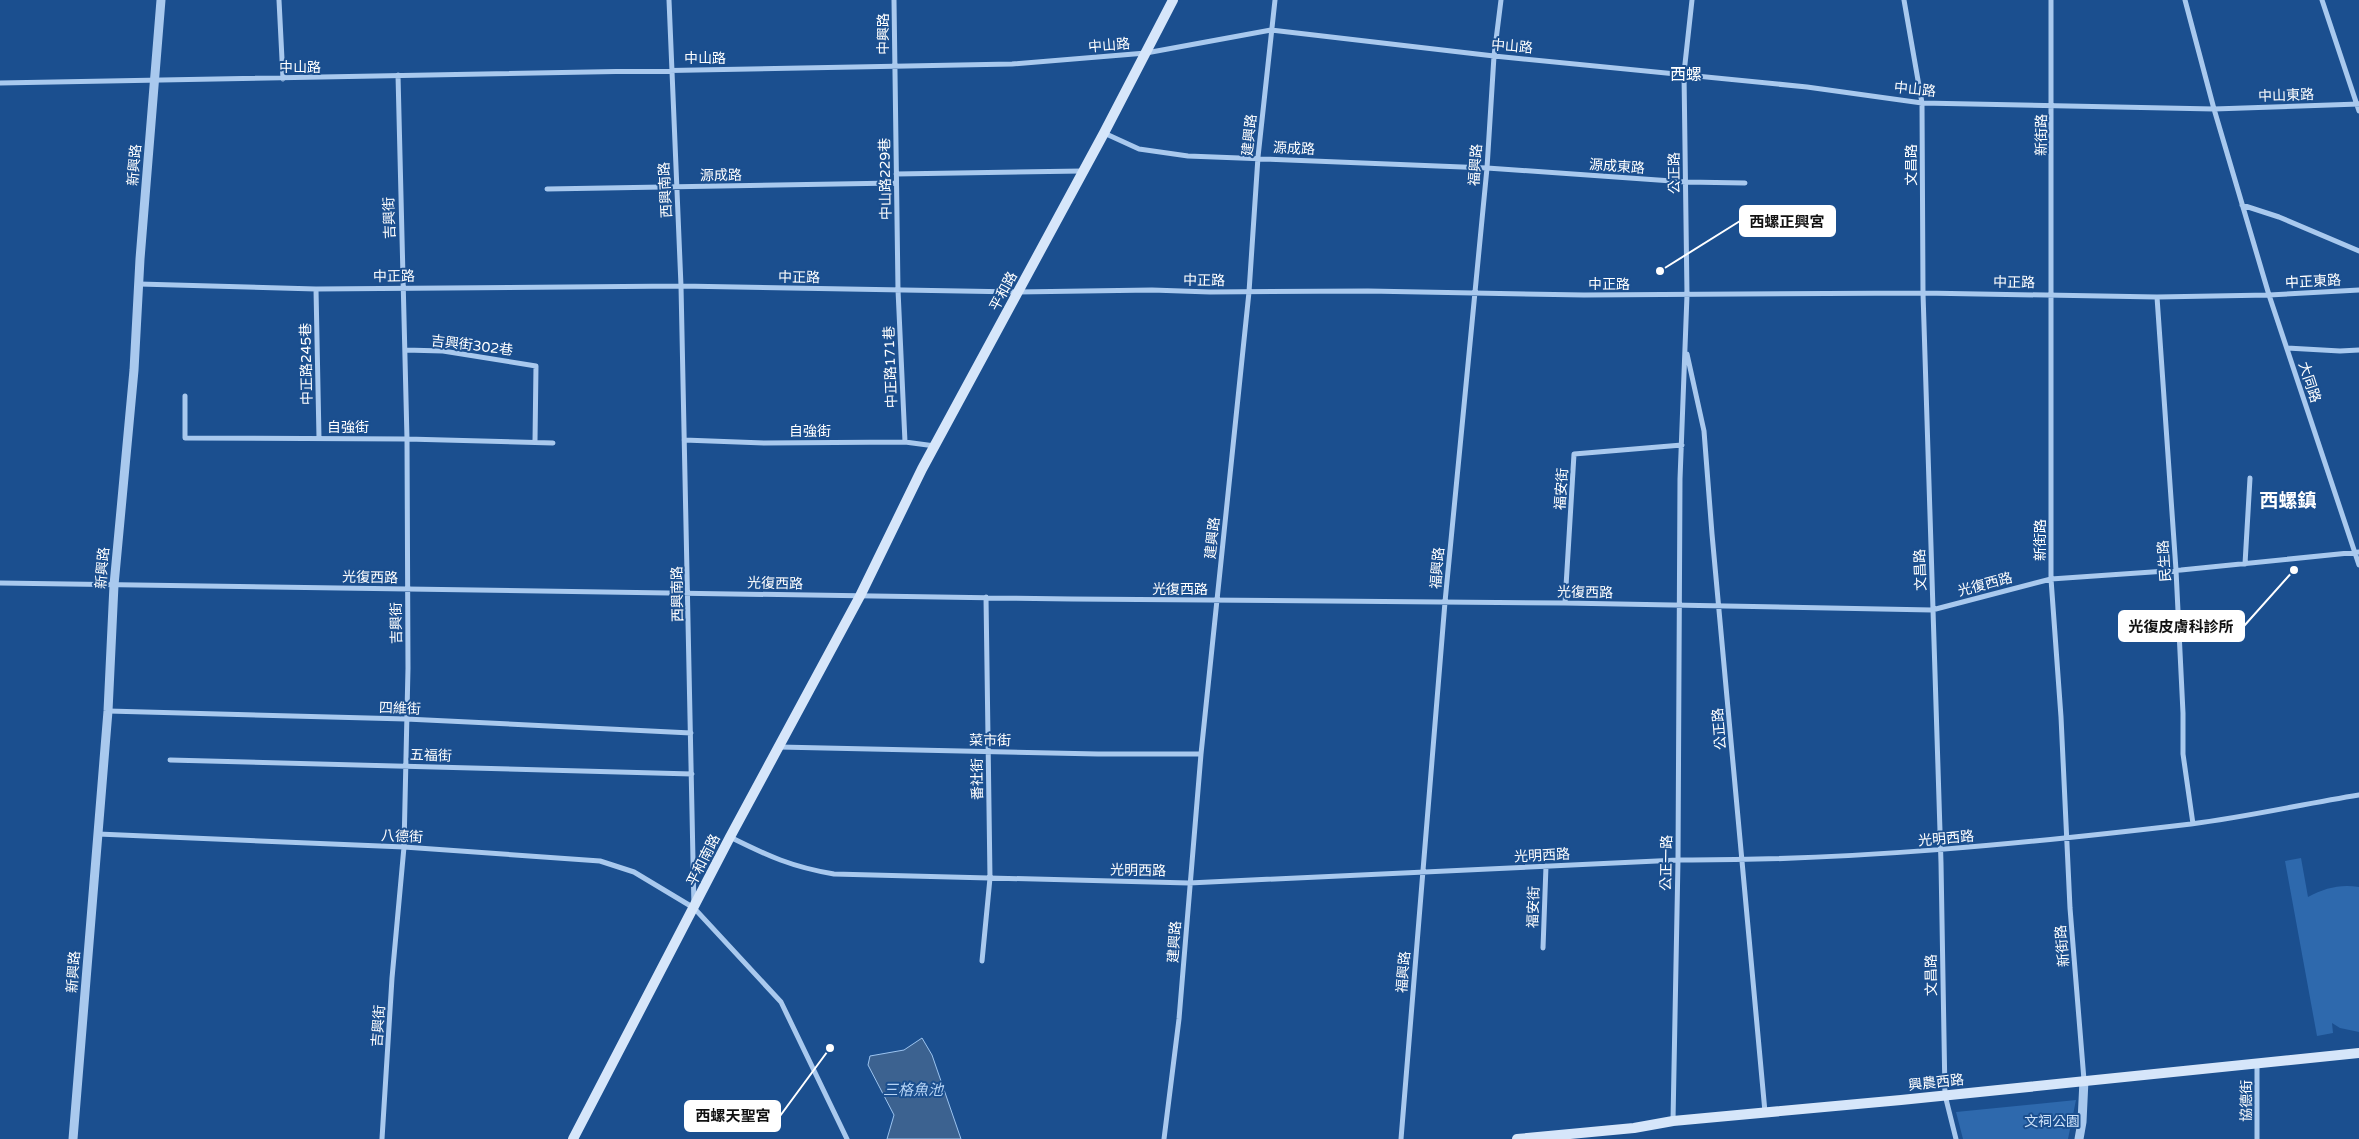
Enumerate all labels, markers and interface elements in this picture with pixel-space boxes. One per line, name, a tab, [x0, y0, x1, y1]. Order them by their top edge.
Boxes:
street label: 中興路	[875, 13, 892, 55]
street label: 中山路	[1087, 35, 1131, 56]
street label: 中山路	[1490, 36, 1534, 57]
street label: 中山路	[684, 50, 726, 67]
street label: 中山路	[279, 59, 321, 76]
district label: 西螺	[1670, 65, 1702, 85]
street label: 中山路	[1893, 79, 1937, 100]
street label: 中山東路	[2258, 86, 2314, 105]
street label: 建興路	[1239, 113, 1260, 157]
street label: 新街路	[2033, 114, 2050, 156]
street label: 中山路229巷	[876, 138, 895, 220]
street label: 源成路	[1273, 139, 1315, 158]
street label: 新興路	[124, 143, 145, 187]
street label: 福興路	[1466, 143, 1485, 187]
street label: 文昌路	[1903, 144, 1920, 186]
street label: 公正路	[1666, 152, 1683, 194]
street label: 源成東路	[1588, 156, 1645, 177]
street label: 西興南路	[656, 162, 675, 218]
street label: 源成路	[700, 167, 742, 184]
street label: 吉興街	[380, 197, 399, 239]
callout: 西螺正興宮	[1740, 206, 1835, 236]
text: 西螺正興宮	[1749, 213, 1825, 231]
street label: 中正路	[373, 268, 415, 285]
street label: 中正路	[778, 269, 820, 286]
street label: 平和路	[986, 269, 1021, 314]
street label: 中正路	[1183, 272, 1225, 289]
street label: 中正東路	[2285, 272, 2341, 291]
street label: 中正路	[1993, 274, 2035, 291]
street label: 中正路	[1588, 276, 1630, 293]
street label: 中正路245巷	[297, 323, 316, 405]
street label: 中正路171巷	[881, 326, 900, 408]
street label: 吉興街302巷	[430, 332, 514, 359]
street label: 大同路	[2295, 360, 2324, 405]
street label: 自強街	[327, 419, 369, 436]
street label: 自強街	[789, 423, 831, 440]
street label: 福安街	[1552, 467, 1571, 511]
district label: 西螺鎮	[2259, 490, 2317, 512]
street label: 建興路	[1202, 516, 1223, 560]
street label: 新街路	[2032, 519, 2049, 561]
street label: 民生路	[2155, 539, 2174, 583]
street label: 新興路	[92, 546, 113, 590]
street label: 福興路	[1427, 546, 1448, 590]
street label: 文昌路	[1911, 549, 1930, 591]
street label: 西興南路	[669, 566, 686, 622]
street label: 光復西路	[342, 569, 398, 586]
street label: 光復西路	[1956, 569, 2014, 600]
street label: 光復西路	[747, 575, 803, 592]
street label: 光復西路	[1152, 581, 1208, 598]
street label: 光復西路	[1557, 584, 1613, 601]
street label: 吉興街	[388, 602, 405, 644]
callout: 光復皮膚科診所	[2119, 611, 2244, 641]
text: 光復皮膚科診所	[2128, 618, 2234, 636]
street label: 四維街	[379, 699, 421, 718]
street label: 公正路	[1709, 707, 1730, 751]
street label: 菜市街	[969, 732, 1011, 749]
street label: 五福街	[410, 746, 452, 765]
street label: 番社街	[969, 758, 986, 800]
street label: 八德街	[381, 827, 423, 846]
street label: 光明西路	[1917, 828, 1975, 849]
street label: 平和南路	[683, 831, 724, 889]
street label: 公正一路	[1658, 835, 1675, 891]
street label: 光明西路	[1514, 846, 1570, 865]
street label: 光明西路	[1110, 862, 1166, 879]
street label: 福安街	[1524, 886, 1543, 928]
street label: 建興路	[1165, 920, 1184, 964]
street label: 新街路	[2052, 924, 2073, 968]
street label: 新興路	[64, 950, 83, 994]
street label: 福興路	[1393, 950, 1414, 994]
street label: 文昌路	[1923, 954, 1940, 996]
street label: 吉興街	[369, 1004, 388, 1048]
street label: 興農西路	[1907, 1071, 1965, 1094]
street label: 協德街	[2238, 1080, 2255, 1122]
water label: 三格魚池	[883, 1081, 945, 1099]
callout: 西螺天聖宮	[685, 1101, 780, 1131]
text: 西螺天聖宮	[695, 1107, 771, 1125]
park label: 文祠公園	[2024, 1113, 2080, 1130]

